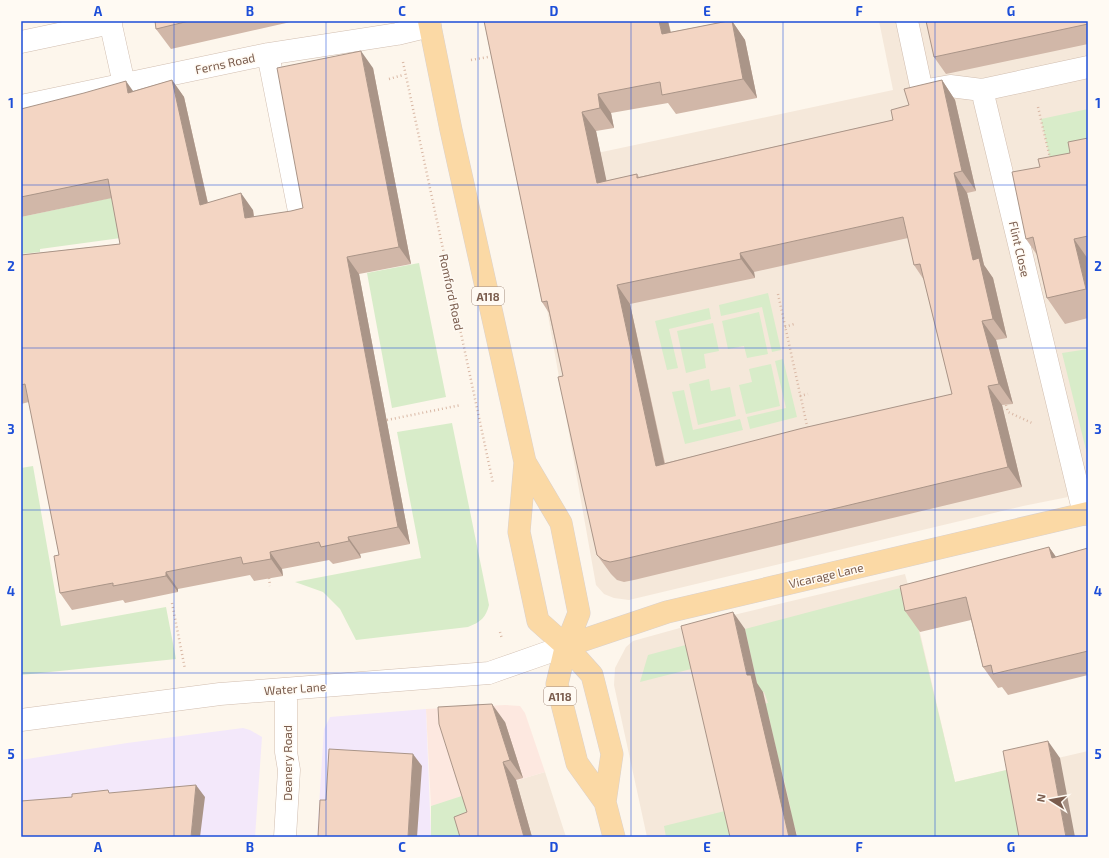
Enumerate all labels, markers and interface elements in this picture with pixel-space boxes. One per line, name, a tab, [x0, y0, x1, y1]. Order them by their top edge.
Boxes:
text: A	[94, 3, 103, 19]
text: B	[246, 3, 254, 19]
text: C	[398, 3, 406, 19]
text: D	[550, 3, 559, 19]
text: E	[703, 3, 711, 19]
text: F	[855, 3, 863, 19]
text: G	[1007, 3, 1015, 19]
street label: Ferns Road	[194, 50, 256, 76]
text: 1	[8, 95, 14, 111]
text: 1	[1095, 95, 1101, 111]
street label: Flint Close	[1007, 220, 1033, 278]
street label: Romford Road	[437, 252, 467, 332]
text: 2	[7, 258, 15, 274]
text: 2	[1094, 258, 1102, 274]
road number: A118	[472, 287, 504, 305]
text: 3	[7, 421, 15, 437]
text: 3	[1094, 421, 1102, 437]
street label: Vicarage Lane	[787, 560, 865, 590]
text: 4	[7, 583, 15, 599]
text: 4	[1094, 583, 1102, 599]
street label: Water Lane	[263, 679, 327, 697]
road number: A118	[544, 687, 576, 705]
street label: Deanery Road	[280, 725, 294, 801]
text: 5	[7, 746, 15, 762]
text: 5	[1094, 746, 1102, 762]
north arrow	[1031, 780, 1071, 820]
text: N	[1034, 793, 1048, 803]
text: A	[94, 839, 103, 855]
text: B	[246, 839, 254, 855]
text: C	[398, 839, 406, 855]
text: D	[550, 839, 559, 855]
text: E	[703, 839, 711, 855]
text: F	[855, 839, 863, 855]
text: G	[1007, 839, 1015, 855]

